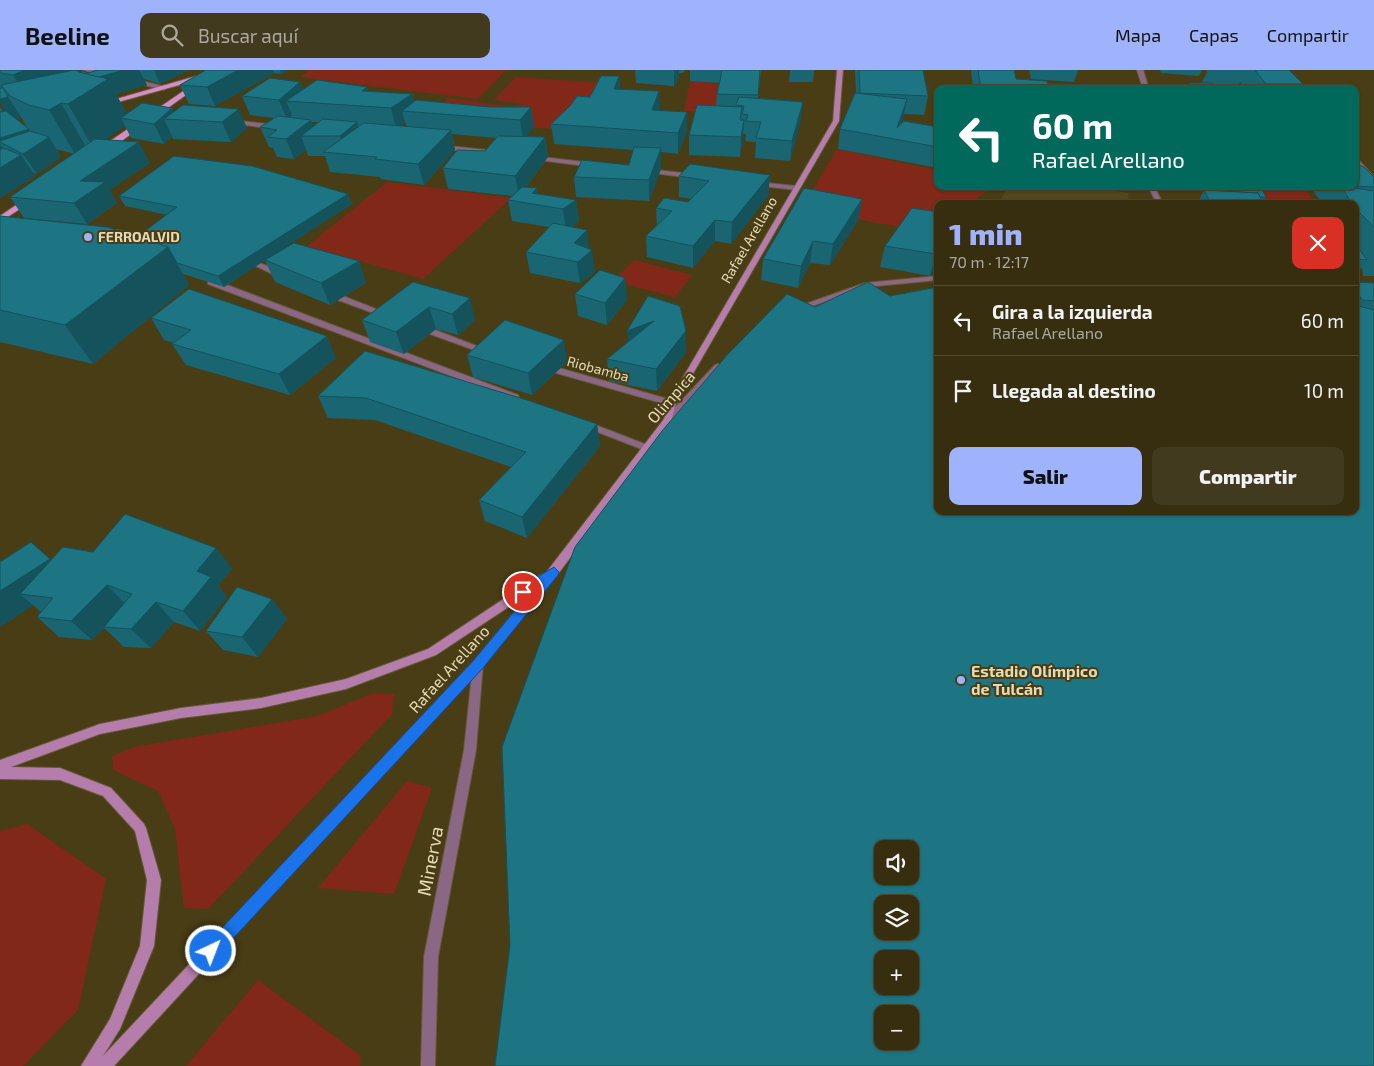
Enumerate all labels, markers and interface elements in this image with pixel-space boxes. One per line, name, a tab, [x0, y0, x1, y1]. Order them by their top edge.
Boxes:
search box	[140, 13, 490, 58]
text: Beeline	[25, 21, 110, 50]
icon: search	[158, 21, 186, 49]
text: Buscar aquí	[198, 24, 298, 47]
text: Mapa	[1115, 24, 1161, 46]
text: Capas	[1189, 24, 1239, 46]
text: Compartir	[1267, 24, 1349, 46]
text: 60 m	[1032, 104, 1113, 146]
icon: left	[949, 105, 1014, 170]
text: Rafael Arellano	[1032, 146, 1185, 172]
street label: Rafael Arellano	[717, 193, 780, 286]
text: 1 min	[949, 215, 1023, 251]
button: close	[1292, 217, 1344, 269]
place label: FERROALVID	[98, 228, 180, 245]
marker: FERROALVID	[82, 231, 94, 243]
text: 70 m · 12:17	[949, 252, 1029, 271]
text: Gira a la izquierda	[992, 300, 1153, 323]
icon: left	[949, 307, 977, 335]
text: 60 m	[1301, 309, 1344, 332]
text: Rafael Arellano	[992, 323, 1103, 342]
street label: Riobamba	[565, 352, 631, 385]
street label: Olimpica	[643, 367, 699, 427]
icon: arrive	[949, 377, 977, 405]
text: Llegada al destino	[992, 379, 1156, 402]
text: 10 m	[1304, 379, 1344, 402]
button: Salir	[949, 447, 1142, 505]
button: Compartir	[1152, 447, 1344, 505]
pin	[502, 571, 544, 613]
icon: arrive	[509, 578, 537, 606]
street label: Rafael Arellano	[404, 621, 493, 716]
place label: Estadio Olímpico de Tulcán	[971, 661, 1098, 698]
marker: Estadio Olímpico de Tulcán	[955, 674, 967, 686]
street label: Minerva	[411, 824, 448, 898]
map controls	[874, 840, 919, 1050]
button: sound	[874, 840, 919, 885]
button: layers	[874, 895, 919, 940]
position arrow	[184, 924, 236, 976]
button: +	[874, 950, 919, 995]
button: −	[874, 1005, 919, 1050]

